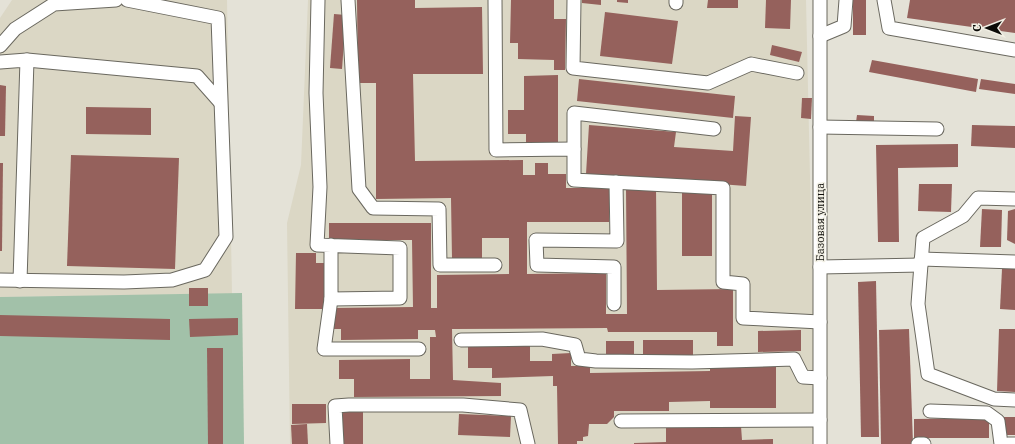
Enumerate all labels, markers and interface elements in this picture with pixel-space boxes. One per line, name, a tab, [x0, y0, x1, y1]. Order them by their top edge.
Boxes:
north arrow	[967, 8, 1007, 48]
text: С	[970, 24, 984, 32]
street label: Базовая улица	[813, 183, 827, 261]

